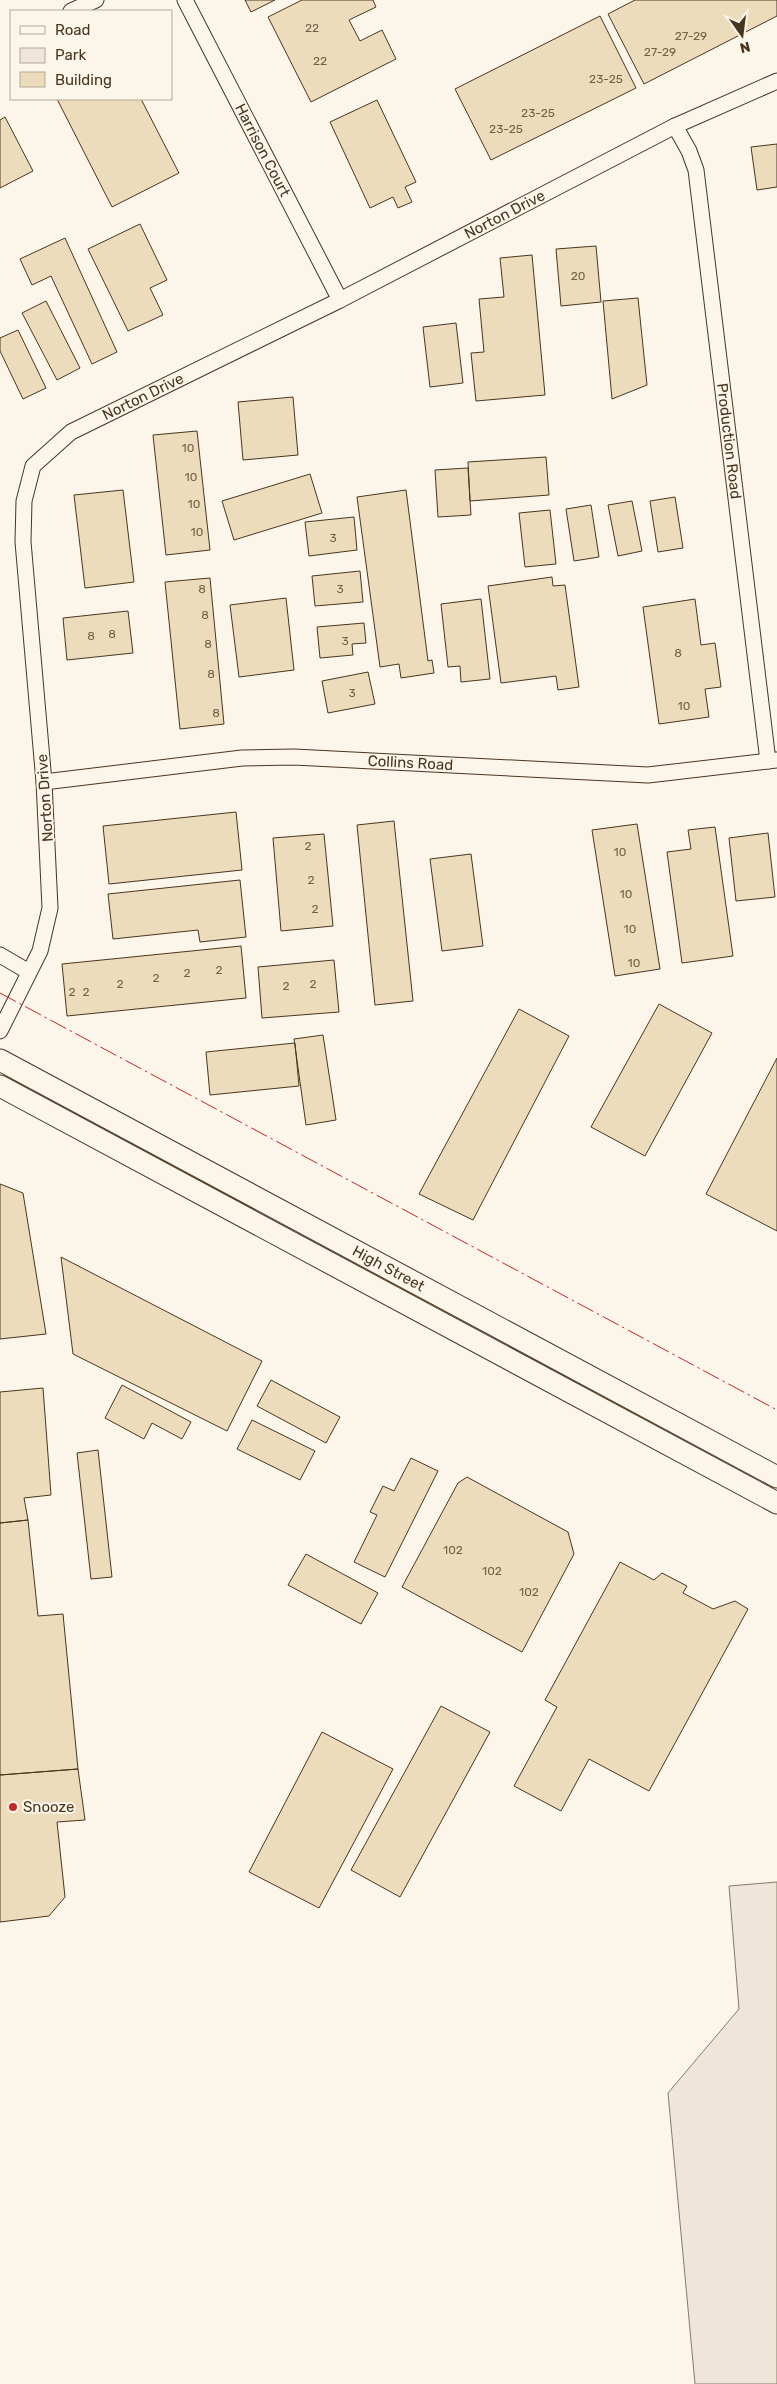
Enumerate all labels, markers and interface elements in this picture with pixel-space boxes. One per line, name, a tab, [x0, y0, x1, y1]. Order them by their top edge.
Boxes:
legend	[10, 10, 172, 100]
north arrow	[717, 10, 767, 60]
text: Road	[55, 21, 91, 39]
house number: 22	[305, 21, 319, 35]
house number: 27-29	[675, 29, 707, 43]
text: N	[738, 38, 752, 57]
house number: 27-29	[644, 45, 676, 59]
text: Park	[55, 46, 86, 64]
house number: 22	[313, 54, 327, 68]
text: Building	[55, 71, 112, 89]
house number: 23-25	[589, 72, 623, 86]
street label: Harrison Court	[231, 101, 294, 200]
house number: 23-25	[521, 106, 555, 120]
house number: 23-25	[489, 122, 523, 136]
street label: Norton Drive	[461, 186, 548, 243]
house number: 20	[571, 269, 585, 283]
street label: Norton Drive	[99, 369, 187, 424]
street label: Production Road	[713, 382, 745, 500]
house number: 10	[182, 441, 194, 455]
house number: 10	[185, 470, 197, 484]
house number: 10	[188, 497, 200, 511]
house number: 10	[191, 525, 203, 539]
house number: 3	[329, 531, 337, 545]
house number: 8	[198, 582, 206, 596]
house number: 3	[336, 582, 344, 596]
house number: 8	[201, 608, 209, 622]
house number: 8	[108, 627, 116, 641]
house number: 8	[87, 629, 95, 643]
house number: 3	[341, 634, 349, 648]
house number: 8	[204, 637, 212, 651]
house number: 8	[674, 646, 682, 660]
house number: 8	[207, 667, 215, 681]
house number: 3	[348, 686, 356, 700]
house number: 10	[678, 699, 690, 713]
house number: 8	[212, 706, 220, 720]
street label: Collins Road	[367, 752, 454, 774]
street label: Norton Drive	[33, 753, 57, 843]
house number: 2	[304, 839, 312, 853]
house number: 10	[614, 845, 626, 859]
house number: 2	[307, 873, 315, 887]
house number: 10	[620, 887, 632, 901]
house number: 2	[311, 902, 319, 916]
house number: 10	[624, 922, 636, 936]
house number: 10	[628, 956, 640, 970]
house number: 2	[215, 963, 223, 977]
house number: 2	[183, 966, 191, 980]
house number: 2	[152, 971, 160, 985]
house number: 2	[116, 977, 124, 991]
house number: 2	[309, 977, 317, 991]
house number: 2	[282, 979, 290, 993]
house number: 2	[68, 985, 76, 999]
house number: 2	[82, 985, 90, 999]
street label: High Street	[349, 1242, 428, 1295]
house number: 102	[443, 1543, 463, 1557]
house number: 102	[482, 1564, 502, 1578]
house number: 102	[519, 1585, 539, 1599]
place label: Snooze	[23, 1798, 75, 1816]
marker: Snooze	[7, 1801, 19, 1813]

